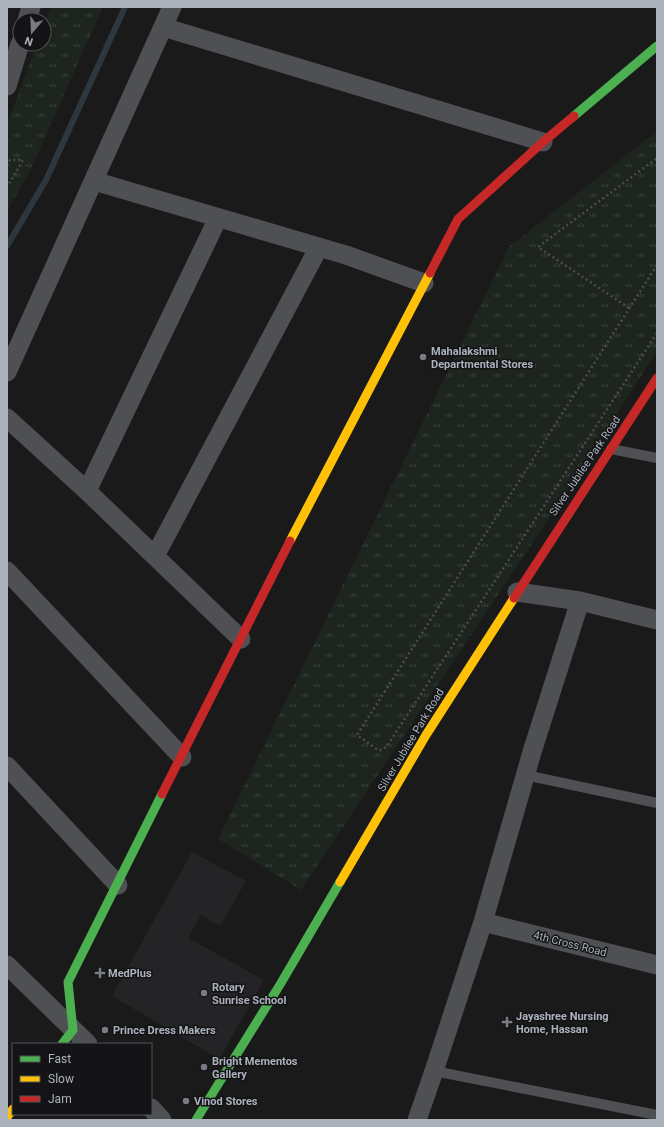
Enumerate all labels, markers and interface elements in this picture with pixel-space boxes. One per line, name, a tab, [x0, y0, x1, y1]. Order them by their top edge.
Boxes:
north arrow	[12, 12, 52, 52]
text: N	[23, 33, 35, 48]
place label: Mahalakshmi Departmental Stores	[431, 345, 533, 371]
marker: Mahalakshmi Departmental Stores	[418, 352, 428, 362]
street label: Silver Jubilee Park Road	[547, 414, 623, 518]
street label: Silver Jubilee Park Road	[375, 686, 447, 794]
street label: 4th Cross Road	[532, 929, 608, 959]
place label: MedPlus	[108, 967, 152, 980]
marker: MedPlus	[95, 968, 105, 978]
place label: Rotary Sunrise School	[212, 981, 286, 1007]
marker: Rotary Sunrise School	[199, 988, 209, 998]
place label: Jayashree Nursing Home, Hassan	[516, 1010, 609, 1036]
marker: Jayashree Nursing Home, Hassan	[501, 1016, 513, 1028]
place label: Prince Dress Makers	[113, 1024, 216, 1037]
marker: Prince Dress Makers	[100, 1025, 110, 1035]
legend	[12, 1043, 152, 1115]
text: Fast	[48, 1052, 71, 1066]
place label: Bright Mementos Gallery	[212, 1055, 298, 1081]
marker: Bright Mementos Gallery	[199, 1062, 209, 1072]
text: Slow	[48, 1072, 74, 1086]
text: Jam	[48, 1092, 72, 1106]
place label: Vinod Stores	[194, 1095, 258, 1108]
marker: Vinod Stores	[181, 1096, 191, 1106]

